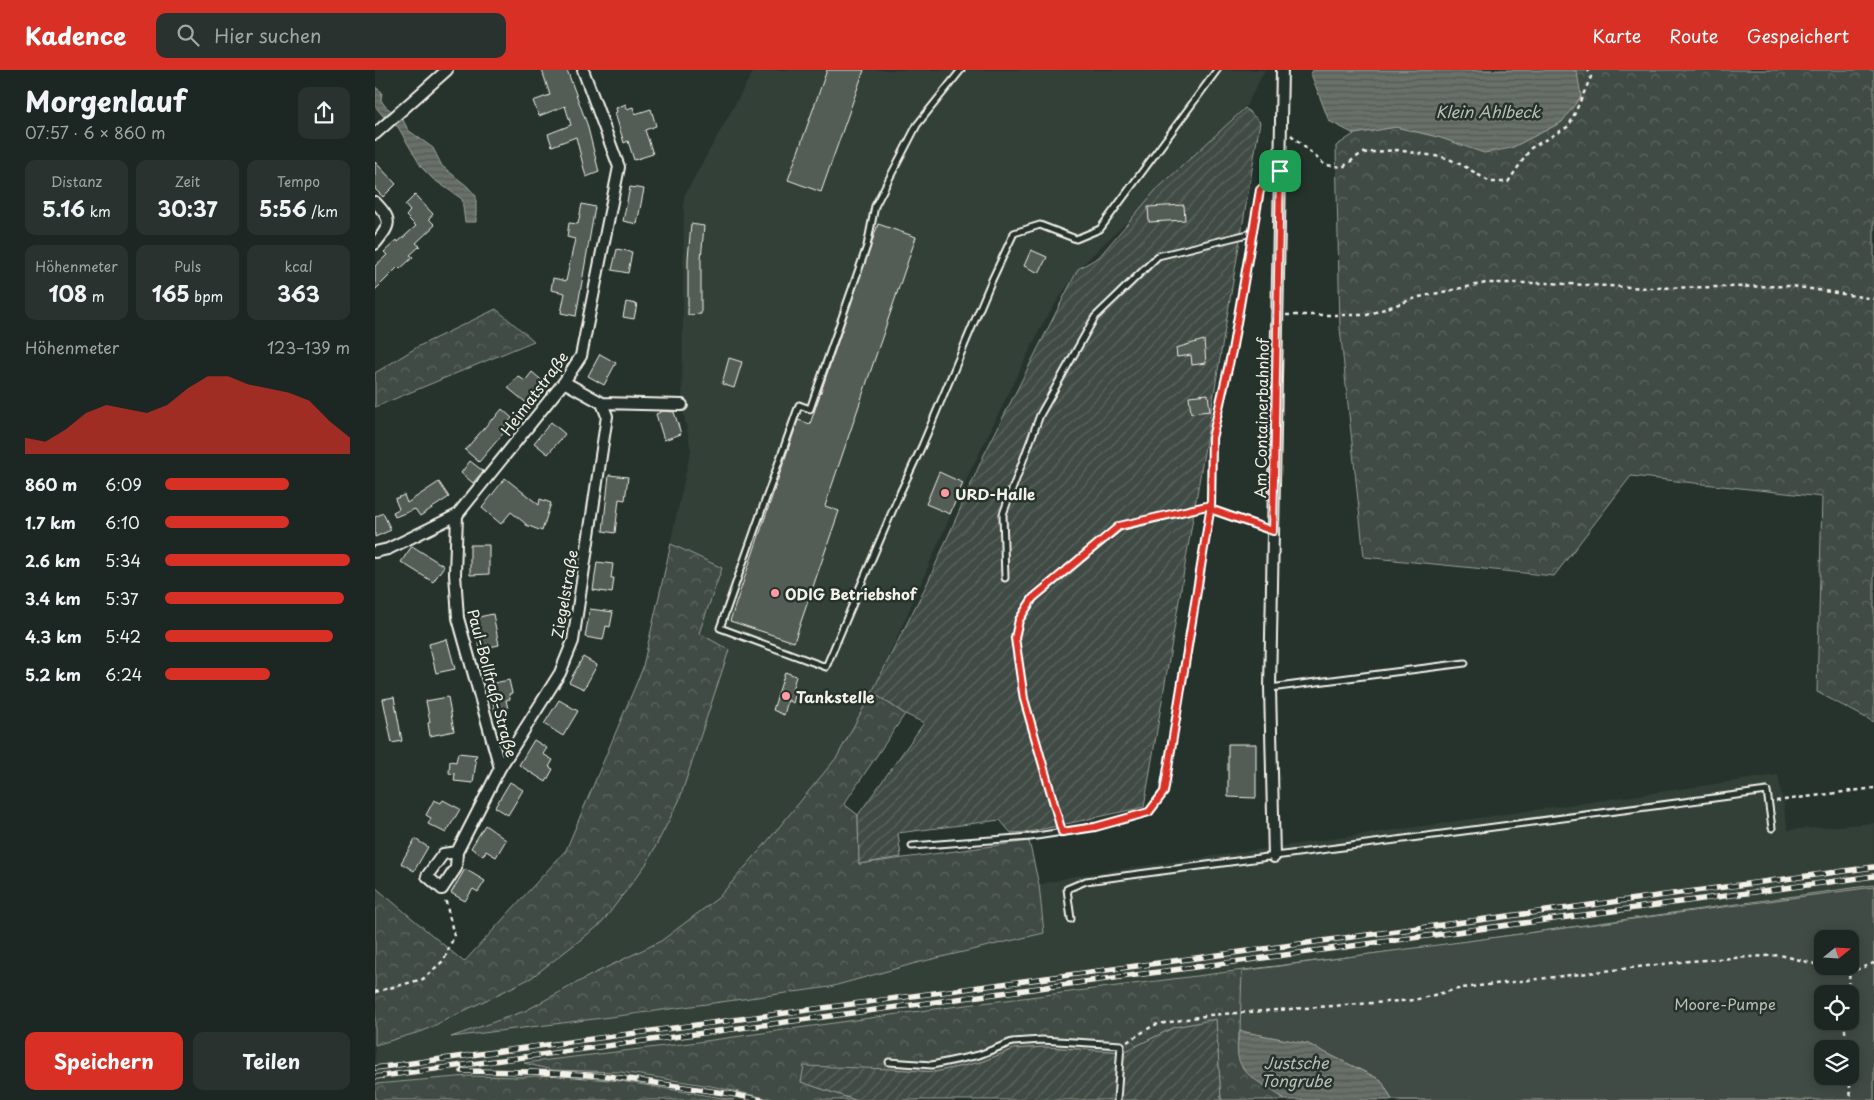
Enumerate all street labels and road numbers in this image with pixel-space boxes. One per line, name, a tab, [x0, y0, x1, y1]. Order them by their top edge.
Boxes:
street label: Am Containerbahnhof	[1248, 336, 1274, 498]
street label: Heimatstraße	[495, 346, 573, 440]
street label: Ziegelstraße	[545, 548, 583, 640]
street label: Paul-Bollfraß-Straße	[462, 606, 524, 760]

